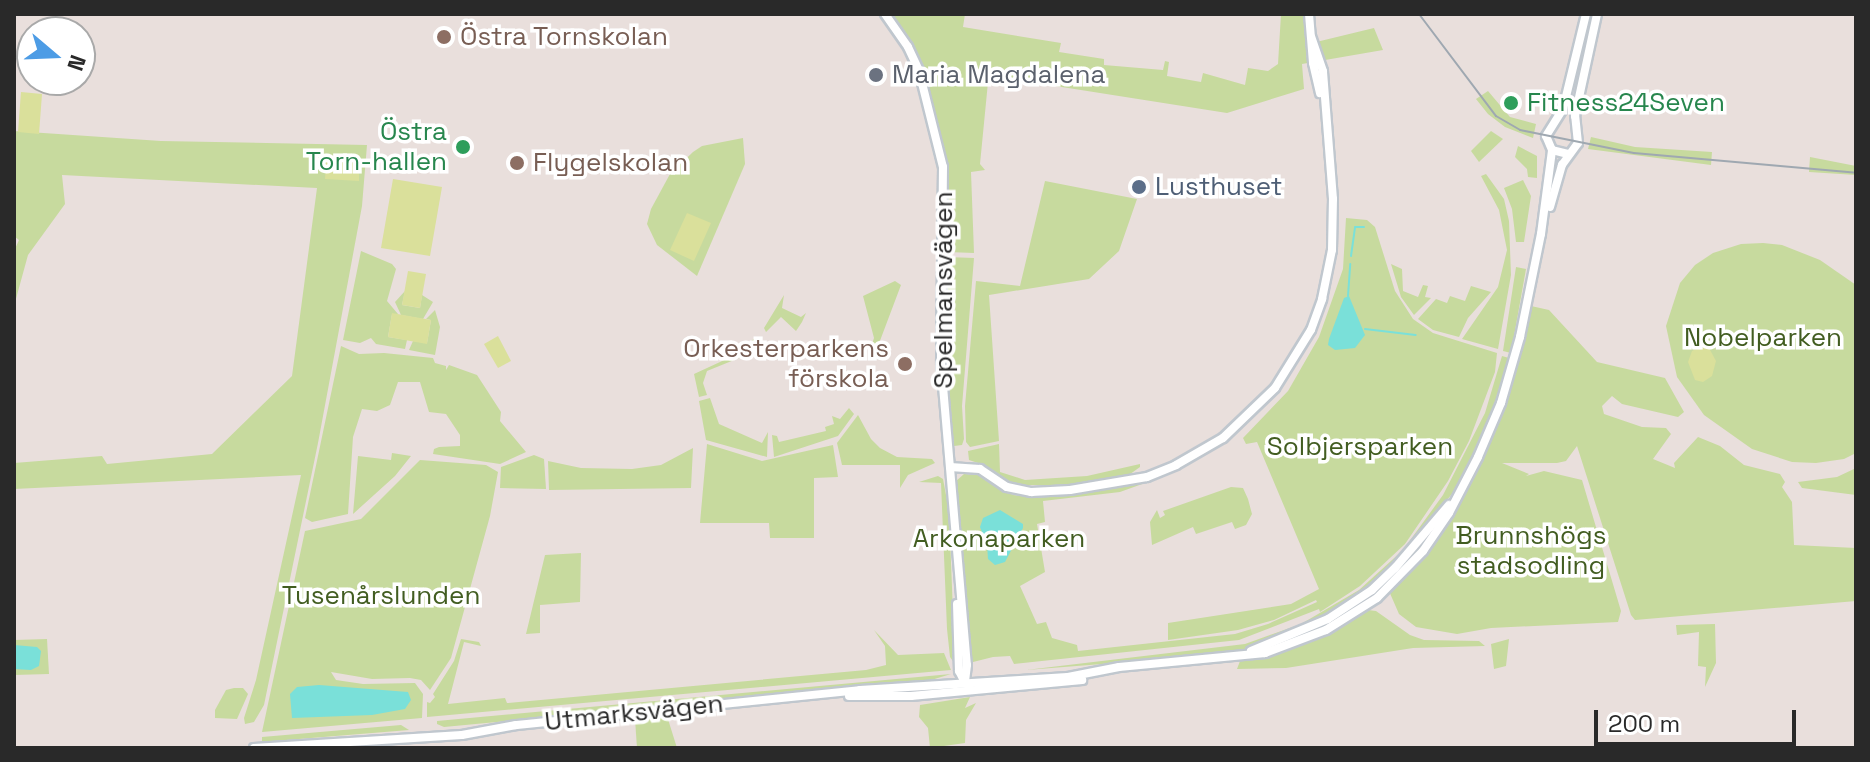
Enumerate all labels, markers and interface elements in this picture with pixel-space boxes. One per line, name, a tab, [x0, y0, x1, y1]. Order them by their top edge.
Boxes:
north arrow	[16, 16, 96, 96]
place label: Östra Tornskolan	[460, 21, 669, 53]
marker: Östra Tornskolan	[435, 28, 453, 46]
text: N	[61, 52, 92, 75]
place label: Maria Magdalena	[892, 59, 1105, 91]
marker: Maria Magdalena	[867, 66, 885, 84]
place label: Fitness24Seven	[1527, 87, 1725, 119]
marker: Fitness24Seven	[1502, 94, 1520, 112]
place label: Östra Torn-hallen	[306, 116, 447, 178]
marker: Östra Torn-hallen	[454, 138, 472, 156]
place label: Flygelskolan	[533, 147, 688, 179]
marker: Flygelskolan	[508, 154, 526, 172]
place label: Lusthuset	[1155, 171, 1283, 203]
marker: Lusthuset	[1130, 178, 1148, 196]
street label: Spelmansvägen	[928, 191, 960, 389]
park label: Nobelparken	[1684, 322, 1842, 354]
place label: Orkesterparkens förskola	[683, 333, 889, 394]
marker: Orkesterparkens förskola	[896, 355, 914, 373]
park label: Solbjersparken	[1267, 431, 1453, 463]
park label: Brunnshögs stadsodling	[1456, 520, 1606, 582]
park label: Arkonaparken	[913, 523, 1085, 555]
park label: Tusenårslunden	[282, 580, 480, 612]
street label: Utmarksvägen	[543, 688, 725, 738]
scale bar	[1598, 694, 1800, 744]
text: 200 m	[1608, 708, 1680, 739]

